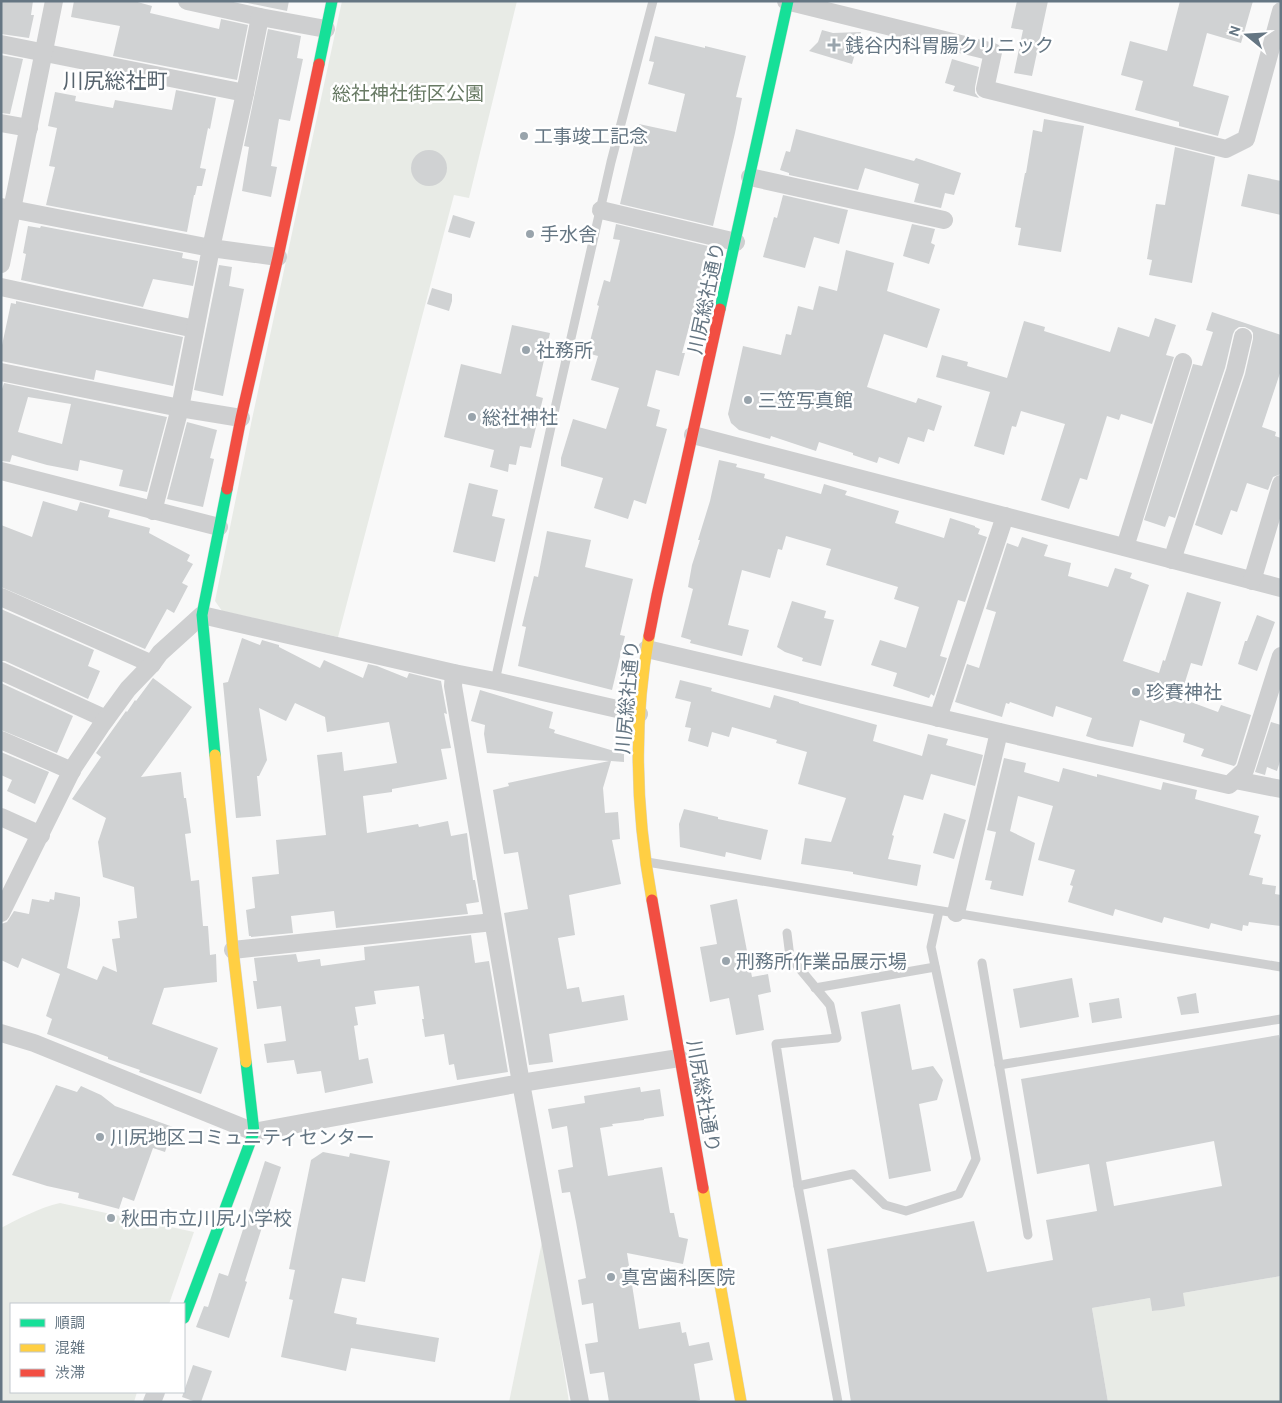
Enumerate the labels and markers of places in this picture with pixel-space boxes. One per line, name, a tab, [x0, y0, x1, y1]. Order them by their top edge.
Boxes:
place label: 銭谷内科胃腸クリニック	[845, 34, 1054, 57]
marker: 銭谷内科胃腸クリニック	[827, 38, 841, 52]
place label: 工事竣工記念	[534, 125, 648, 148]
marker: 工事竣工記念	[518, 130, 530, 142]
place label: 手水舎	[540, 223, 597, 246]
marker: 手水舎	[524, 228, 536, 240]
place label: 社務所	[536, 339, 593, 362]
marker: 社務所	[520, 344, 532, 356]
place label: 三笠写真館	[758, 389, 853, 412]
marker: 三笠写真館	[742, 394, 754, 406]
place label: 総社神社	[482, 406, 558, 429]
marker: 総社神社	[466, 411, 478, 423]
place label: 珍賽神社	[1146, 681, 1222, 704]
marker: 珍賽神社	[1130, 686, 1142, 698]
place label: 刑務所作業品展示場	[736, 950, 907, 973]
marker: 刑務所作業品展示場	[720, 955, 732, 967]
place label: 川尻地区コミュニティセンター	[110, 1126, 375, 1149]
marker: 川尻地区コミュニティセンター	[94, 1131, 106, 1143]
place label: 秋田市立川尻小学校	[121, 1207, 292, 1230]
marker: 秋田市立川尻小学校	[105, 1212, 117, 1224]
place label: 真宮歯科医院	[621, 1266, 735, 1289]
marker: 真宮歯科医院	[605, 1271, 617, 1283]

